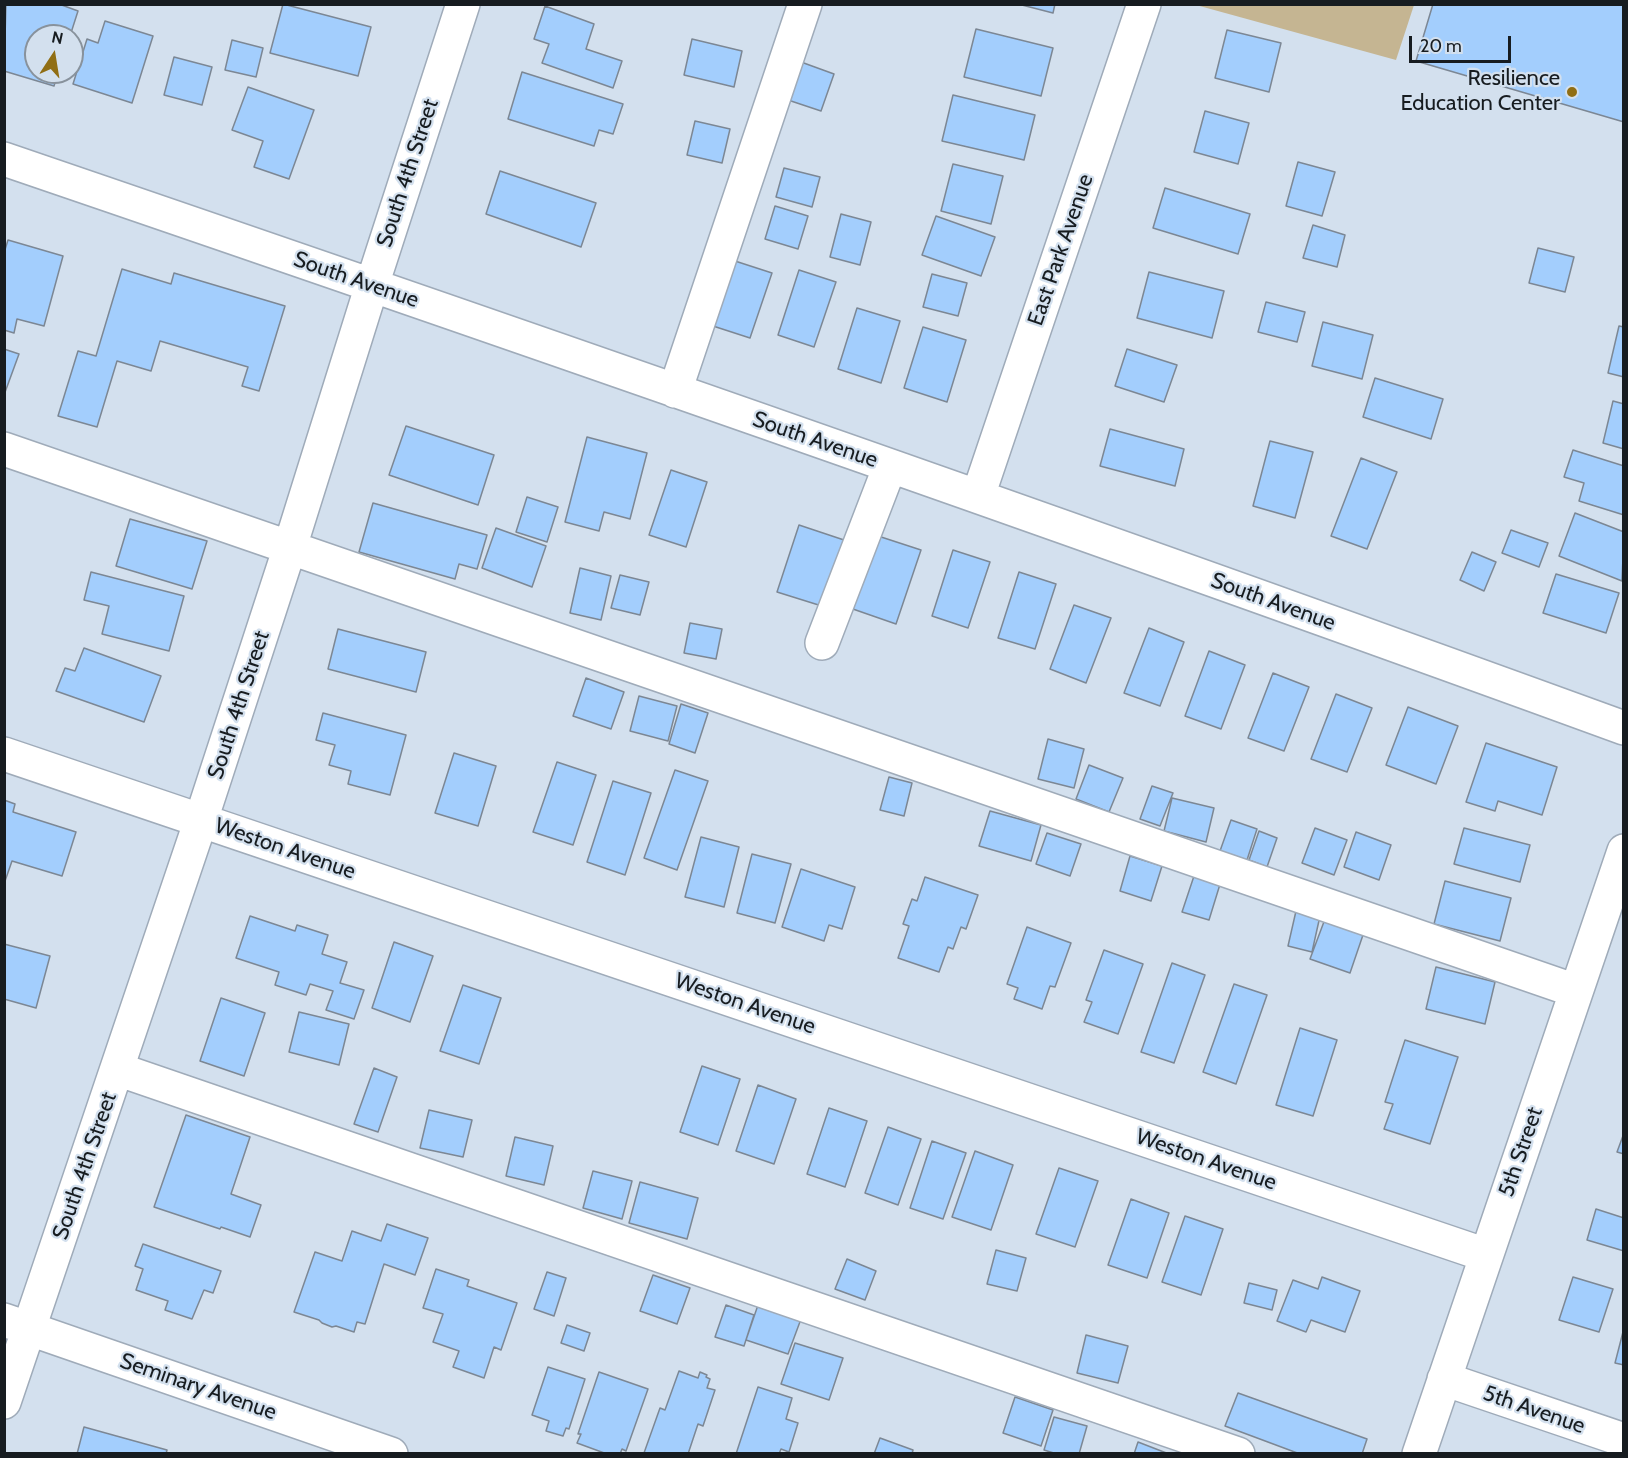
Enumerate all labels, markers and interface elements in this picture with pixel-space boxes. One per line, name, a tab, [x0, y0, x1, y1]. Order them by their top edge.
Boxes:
north arrow	[24, 24, 84, 84]
scale bar	[1412, 24, 1514, 62]
text: N	[50, 27, 65, 48]
text: 20 m	[1420, 35, 1462, 57]
place label: Resilience Education Center	[1401, 66, 1560, 118]
marker: Resilience Education Center	[1565, 85, 1579, 99]
street label: South 4th Street	[372, 96, 444, 250]
street label: East Park Avenue	[1023, 171, 1099, 329]
street label: South Avenue	[290, 246, 422, 314]
street label: South Avenue	[749, 406, 881, 474]
street label: South Avenue	[1207, 567, 1339, 637]
street label: South 4th Street	[203, 628, 275, 782]
street label: Weston Avenue	[211, 813, 359, 885]
street label: Weston Avenue	[671, 968, 819, 1040]
street label: South 4th Street	[47, 1089, 123, 1243]
street label: 5th Street	[1493, 1104, 1549, 1200]
street label: Weston Avenue	[1132, 1124, 1280, 1196]
street label: Seminary Avenue	[116, 1348, 280, 1426]
street label: 5th Avenue	[1480, 1380, 1588, 1440]

